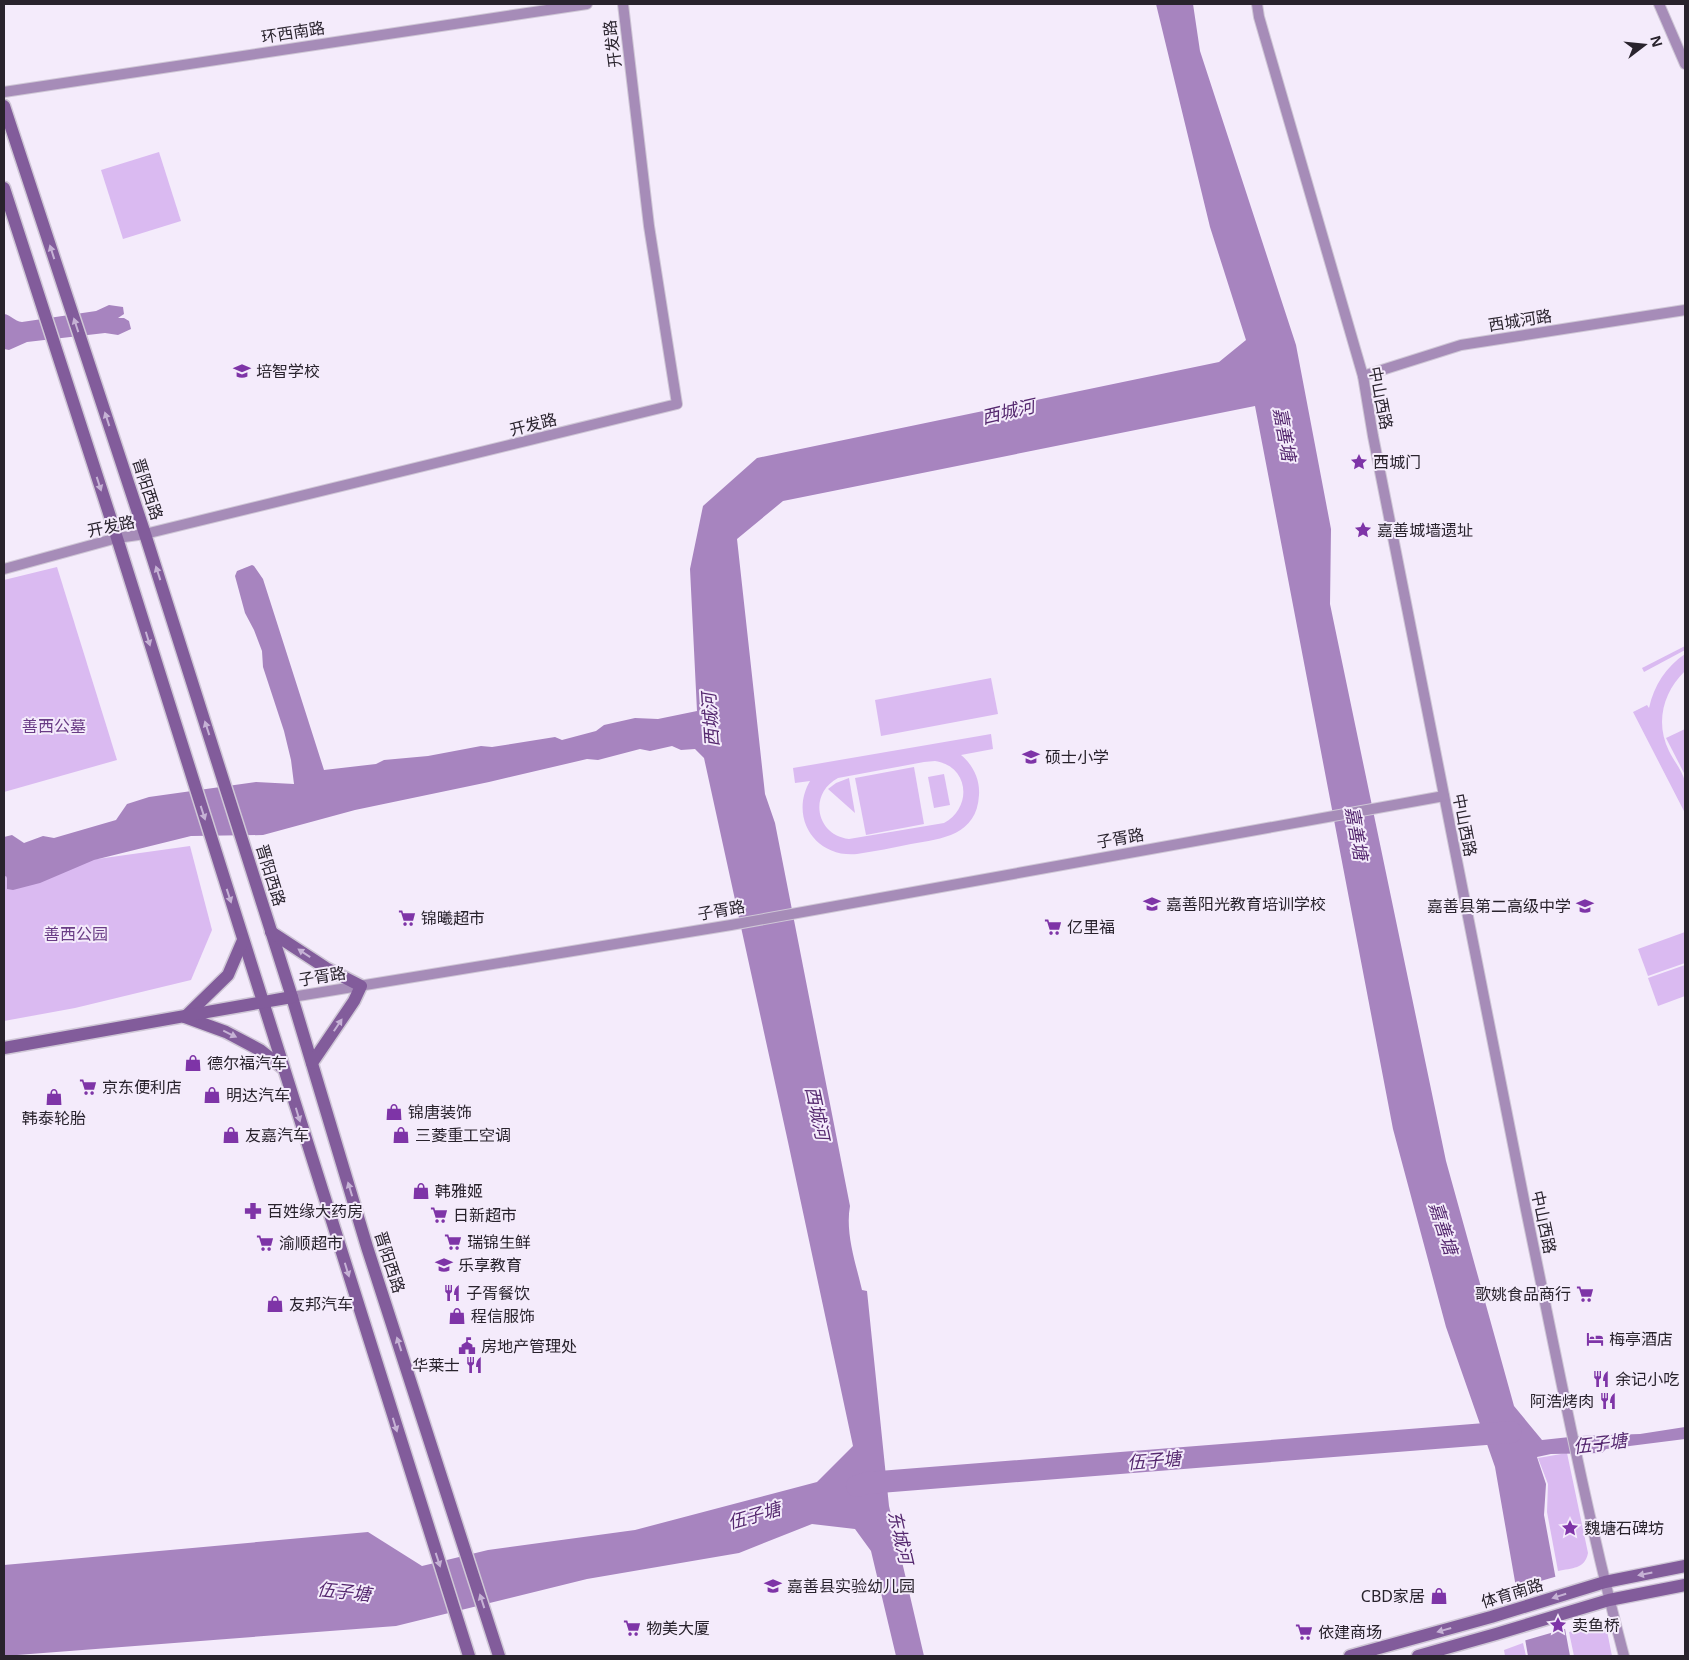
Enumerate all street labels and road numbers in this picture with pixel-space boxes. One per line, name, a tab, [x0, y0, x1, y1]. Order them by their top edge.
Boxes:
street label: 环西南路	[260, 16, 326, 48]
street label: 开发路	[598, 19, 626, 69]
street label: 西城河路	[1487, 304, 1553, 336]
street label: 中山西路	[1364, 364, 1398, 432]
street label: 开发路	[507, 408, 559, 440]
street label: 晋阳西路	[128, 455, 168, 523]
street label: 开发路	[85, 510, 137, 542]
street label: 中山西路	[1448, 791, 1482, 859]
street label: 子胥路	[1094, 823, 1146, 853]
street label: 晋阳西路	[251, 841, 291, 909]
street label: 子胥路	[695, 895, 747, 925]
street label: 子胥路	[297, 961, 347, 991]
street label: 中山西路	[1527, 1188, 1561, 1256]
street label: 晋阳西路	[370, 1228, 410, 1296]
street label: 体育南路	[1478, 1573, 1546, 1613]

